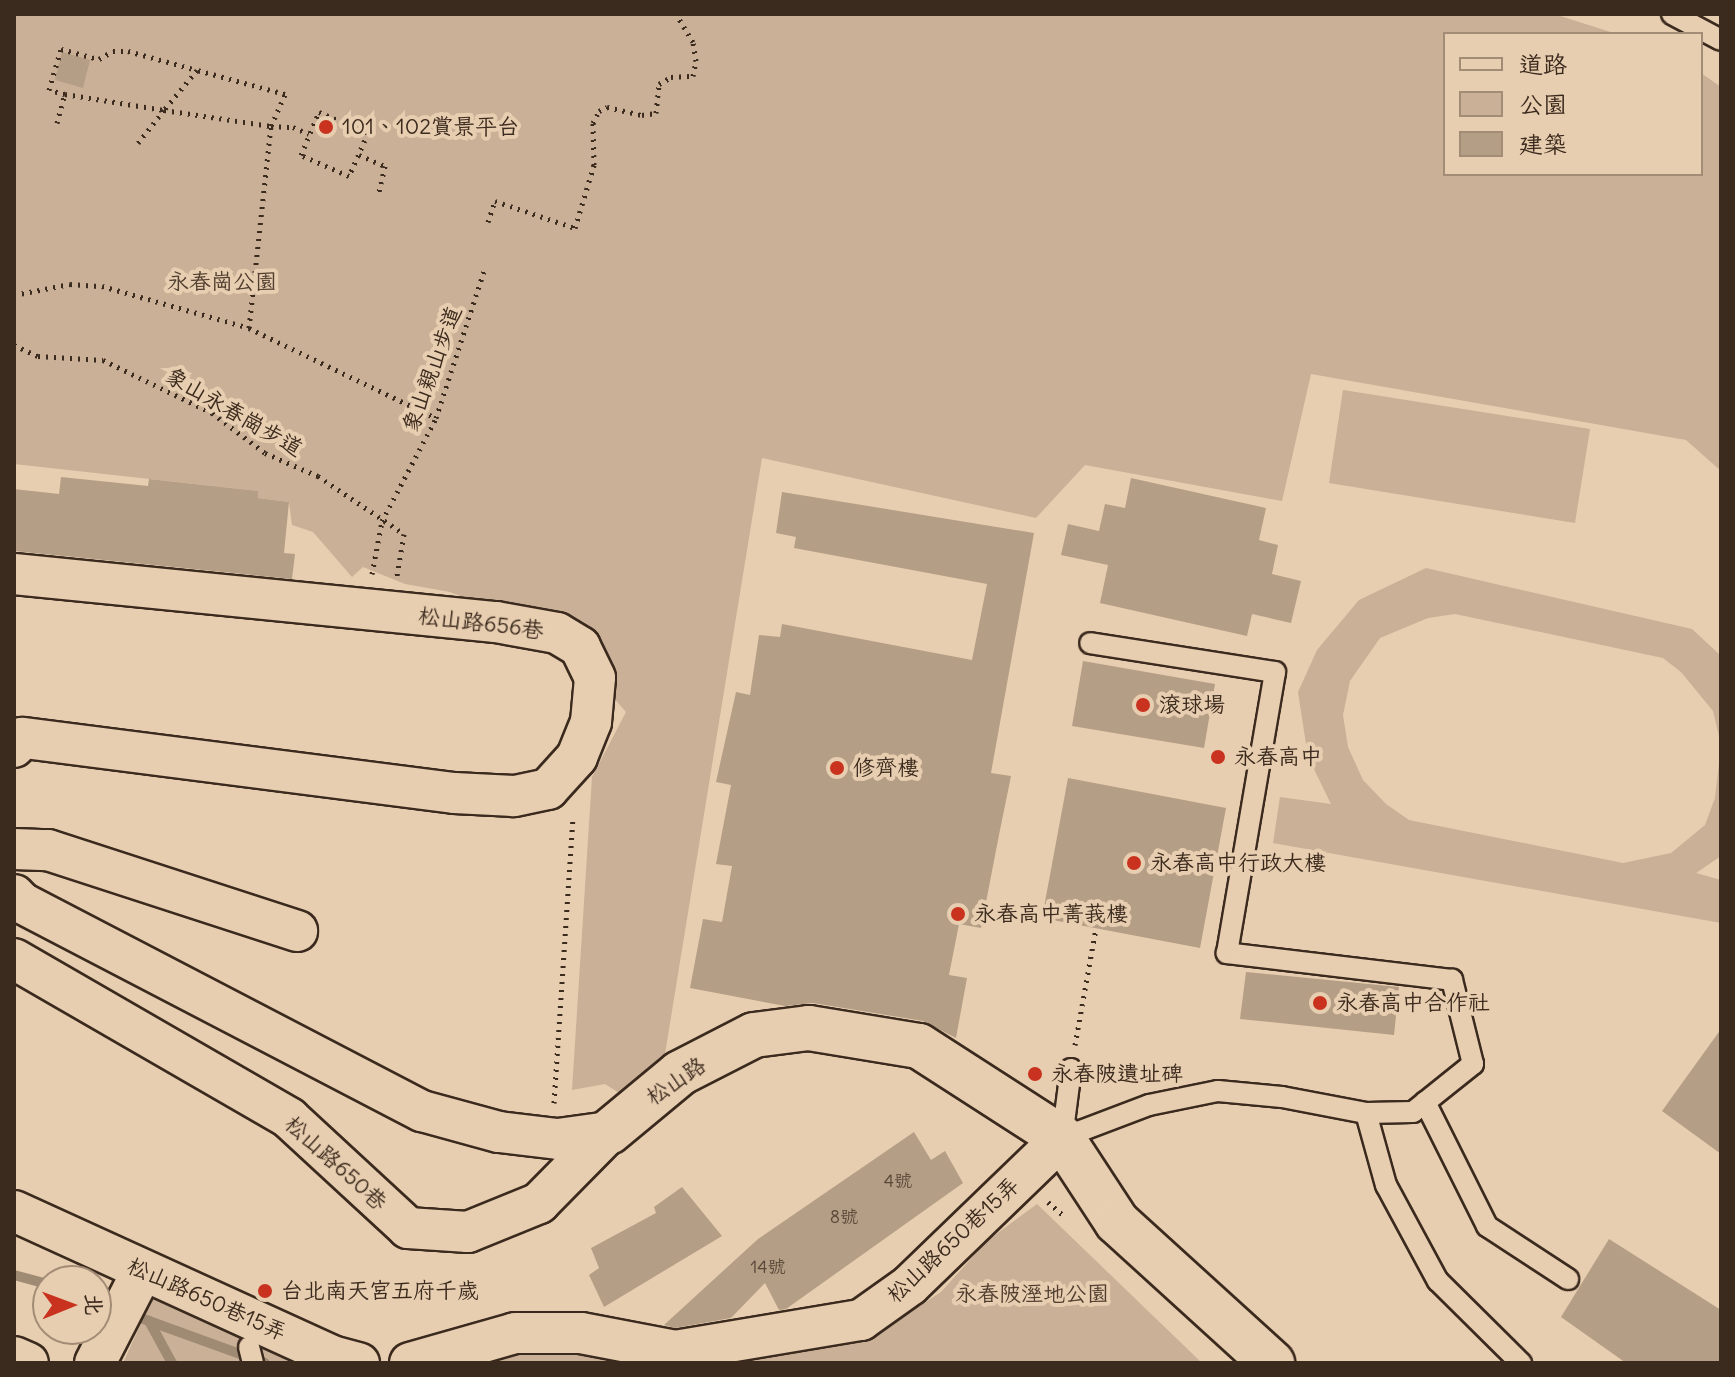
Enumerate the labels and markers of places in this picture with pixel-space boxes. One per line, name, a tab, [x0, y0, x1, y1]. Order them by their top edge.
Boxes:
place label: 101、102賞景平台	[342, 114, 519, 140]
marker: 101、102賞景平台	[317, 118, 335, 136]
place label: 滾球場	[1159, 692, 1225, 718]
marker: 滾球場	[1134, 696, 1152, 714]
place label: 永春高中	[1234, 744, 1322, 770]
marker: 永春高中	[1209, 748, 1227, 766]
place label: 修齊樓	[853, 755, 919, 781]
marker: 修齊樓	[828, 759, 846, 777]
place label: 永春高中行政大樓	[1150, 850, 1326, 876]
marker: 永春高中行政大樓	[1125, 854, 1143, 872]
place label: 永春高中菁莪樓	[974, 901, 1128, 927]
marker: 永春高中菁莪樓	[949, 905, 967, 923]
place label: 永春高中合作社	[1336, 990, 1490, 1016]
marker: 永春高中合作社	[1311, 994, 1329, 1012]
place label: 永春陂遺址碑	[1051, 1061, 1183, 1087]
marker: 永春陂遺址碑	[1026, 1065, 1044, 1083]
place label: 台北南天宮五府千歲	[281, 1278, 479, 1304]
marker: 台北南天宮五府千歲	[256, 1282, 274, 1300]

